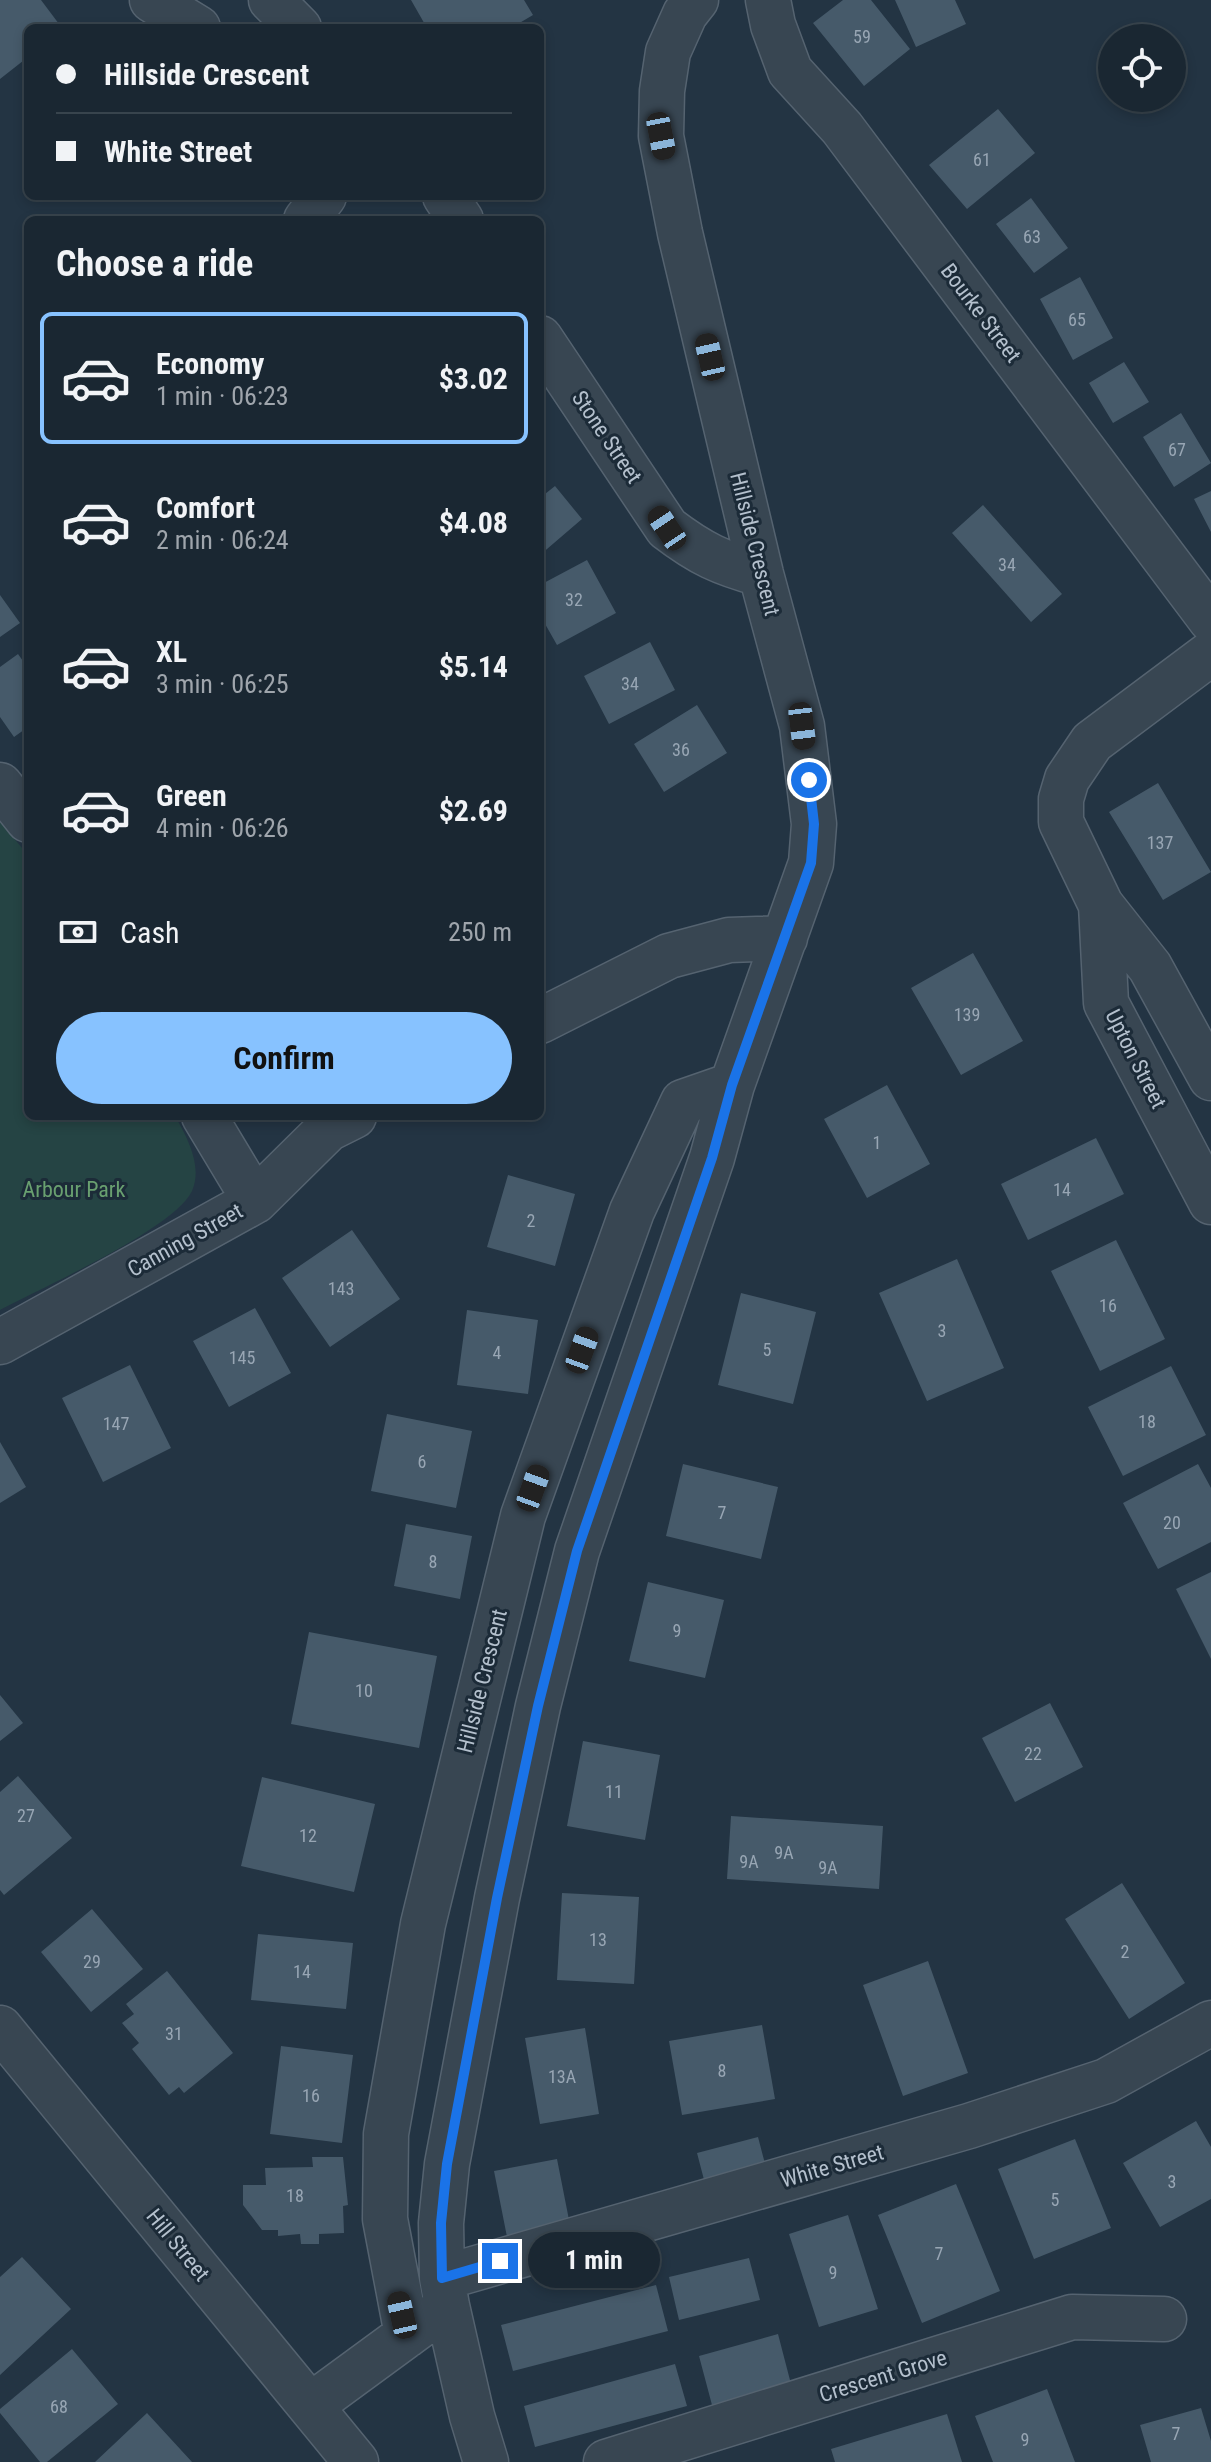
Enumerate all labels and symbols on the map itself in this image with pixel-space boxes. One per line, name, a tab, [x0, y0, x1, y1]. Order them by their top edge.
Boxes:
house number: 59	[853, 26, 871, 47]
car	[645, 110, 677, 162]
house number: 61	[973, 149, 991, 170]
house number: 63	[1023, 226, 1041, 247]
street label: Bourke Street	[936, 259, 1026, 367]
house number: 65	[1068, 309, 1086, 330]
car	[693, 331, 727, 383]
street label: Stone Street	[567, 386, 647, 488]
house number: 67	[1168, 439, 1186, 460]
street label: Hillside Crescent	[725, 470, 785, 618]
car	[644, 501, 690, 555]
house number: 34	[998, 554, 1016, 575]
house number: 32	[565, 589, 583, 610]
house number: 34	[621, 673, 639, 694]
car	[787, 701, 817, 751]
house number: 36	[672, 739, 690, 760]
route start	[791, 762, 827, 798]
house number: 137	[1147, 832, 1173, 853]
house number: 139	[954, 1004, 980, 1025]
street label: Upton Street	[1100, 1005, 1172, 1113]
house number: 1	[873, 1132, 881, 1153]
park label: Arbour Park	[23, 1177, 126, 1202]
house number: 14	[1053, 1179, 1071, 1200]
street label: Canning Street	[123, 1198, 247, 1282]
house number: 2	[527, 1210, 536, 1231]
house number: 143	[328, 1278, 354, 1299]
house number: 16	[1099, 1295, 1117, 1316]
house number: 3	[938, 1320, 946, 1341]
car	[563, 1323, 601, 1377]
house number: 5	[763, 1339, 772, 1360]
house number: 4	[493, 1342, 502, 1363]
house number: 145	[229, 1347, 255, 1368]
house number: 18	[1138, 1411, 1156, 1432]
house number: 147	[103, 1413, 129, 1434]
house number: 6	[418, 1451, 426, 1472]
car	[514, 1461, 552, 1515]
house number: 7	[718, 1502, 727, 1523]
house number: 20	[1163, 1512, 1181, 1533]
house number: 8	[429, 1551, 437, 1572]
street label: Hillside Crescent	[452, 1607, 512, 1755]
house number: 9	[673, 1620, 681, 1641]
house number: 10	[355, 1680, 373, 1701]
house number: 22	[1024, 1743, 1042, 1764]
house number: 11	[605, 1781, 623, 1802]
house number: 27	[17, 1805, 35, 1826]
house number: 12	[299, 1825, 317, 1846]
house number: 9A	[774, 1842, 794, 1863]
house number: 9A	[739, 1851, 759, 1872]
house number: 9A	[818, 1857, 838, 1878]
house number: 13	[589, 1929, 607, 1950]
house number: 2	[1121, 1941, 1130, 1962]
house number: 29	[83, 1951, 101, 1972]
house number: 14	[293, 1961, 311, 1982]
house number: 31	[165, 2023, 183, 2044]
house number: 8	[718, 2060, 726, 2081]
house number: 13A	[548, 2066, 577, 2087]
house number: 16	[302, 2085, 320, 2106]
street label: White Street	[778, 2139, 886, 2193]
house number: 3	[1168, 2171, 1176, 2192]
house number: 18	[286, 2185, 304, 2206]
house number: 5	[1051, 2189, 1060, 2210]
street label: Hill Street	[141, 2204, 215, 2286]
callout: 1 min	[528, 2233, 660, 2289]
route end	[482, 2243, 518, 2279]
house number: 7	[935, 2243, 944, 2264]
house number: 9	[829, 2262, 837, 2283]
car	[385, 2289, 419, 2341]
street label: Crescent Grove	[816, 2345, 950, 2407]
house number: 68	[50, 2396, 68, 2417]
house number: 7	[1172, 2423, 1181, 2444]
house number: 9	[1021, 2429, 1029, 2450]

